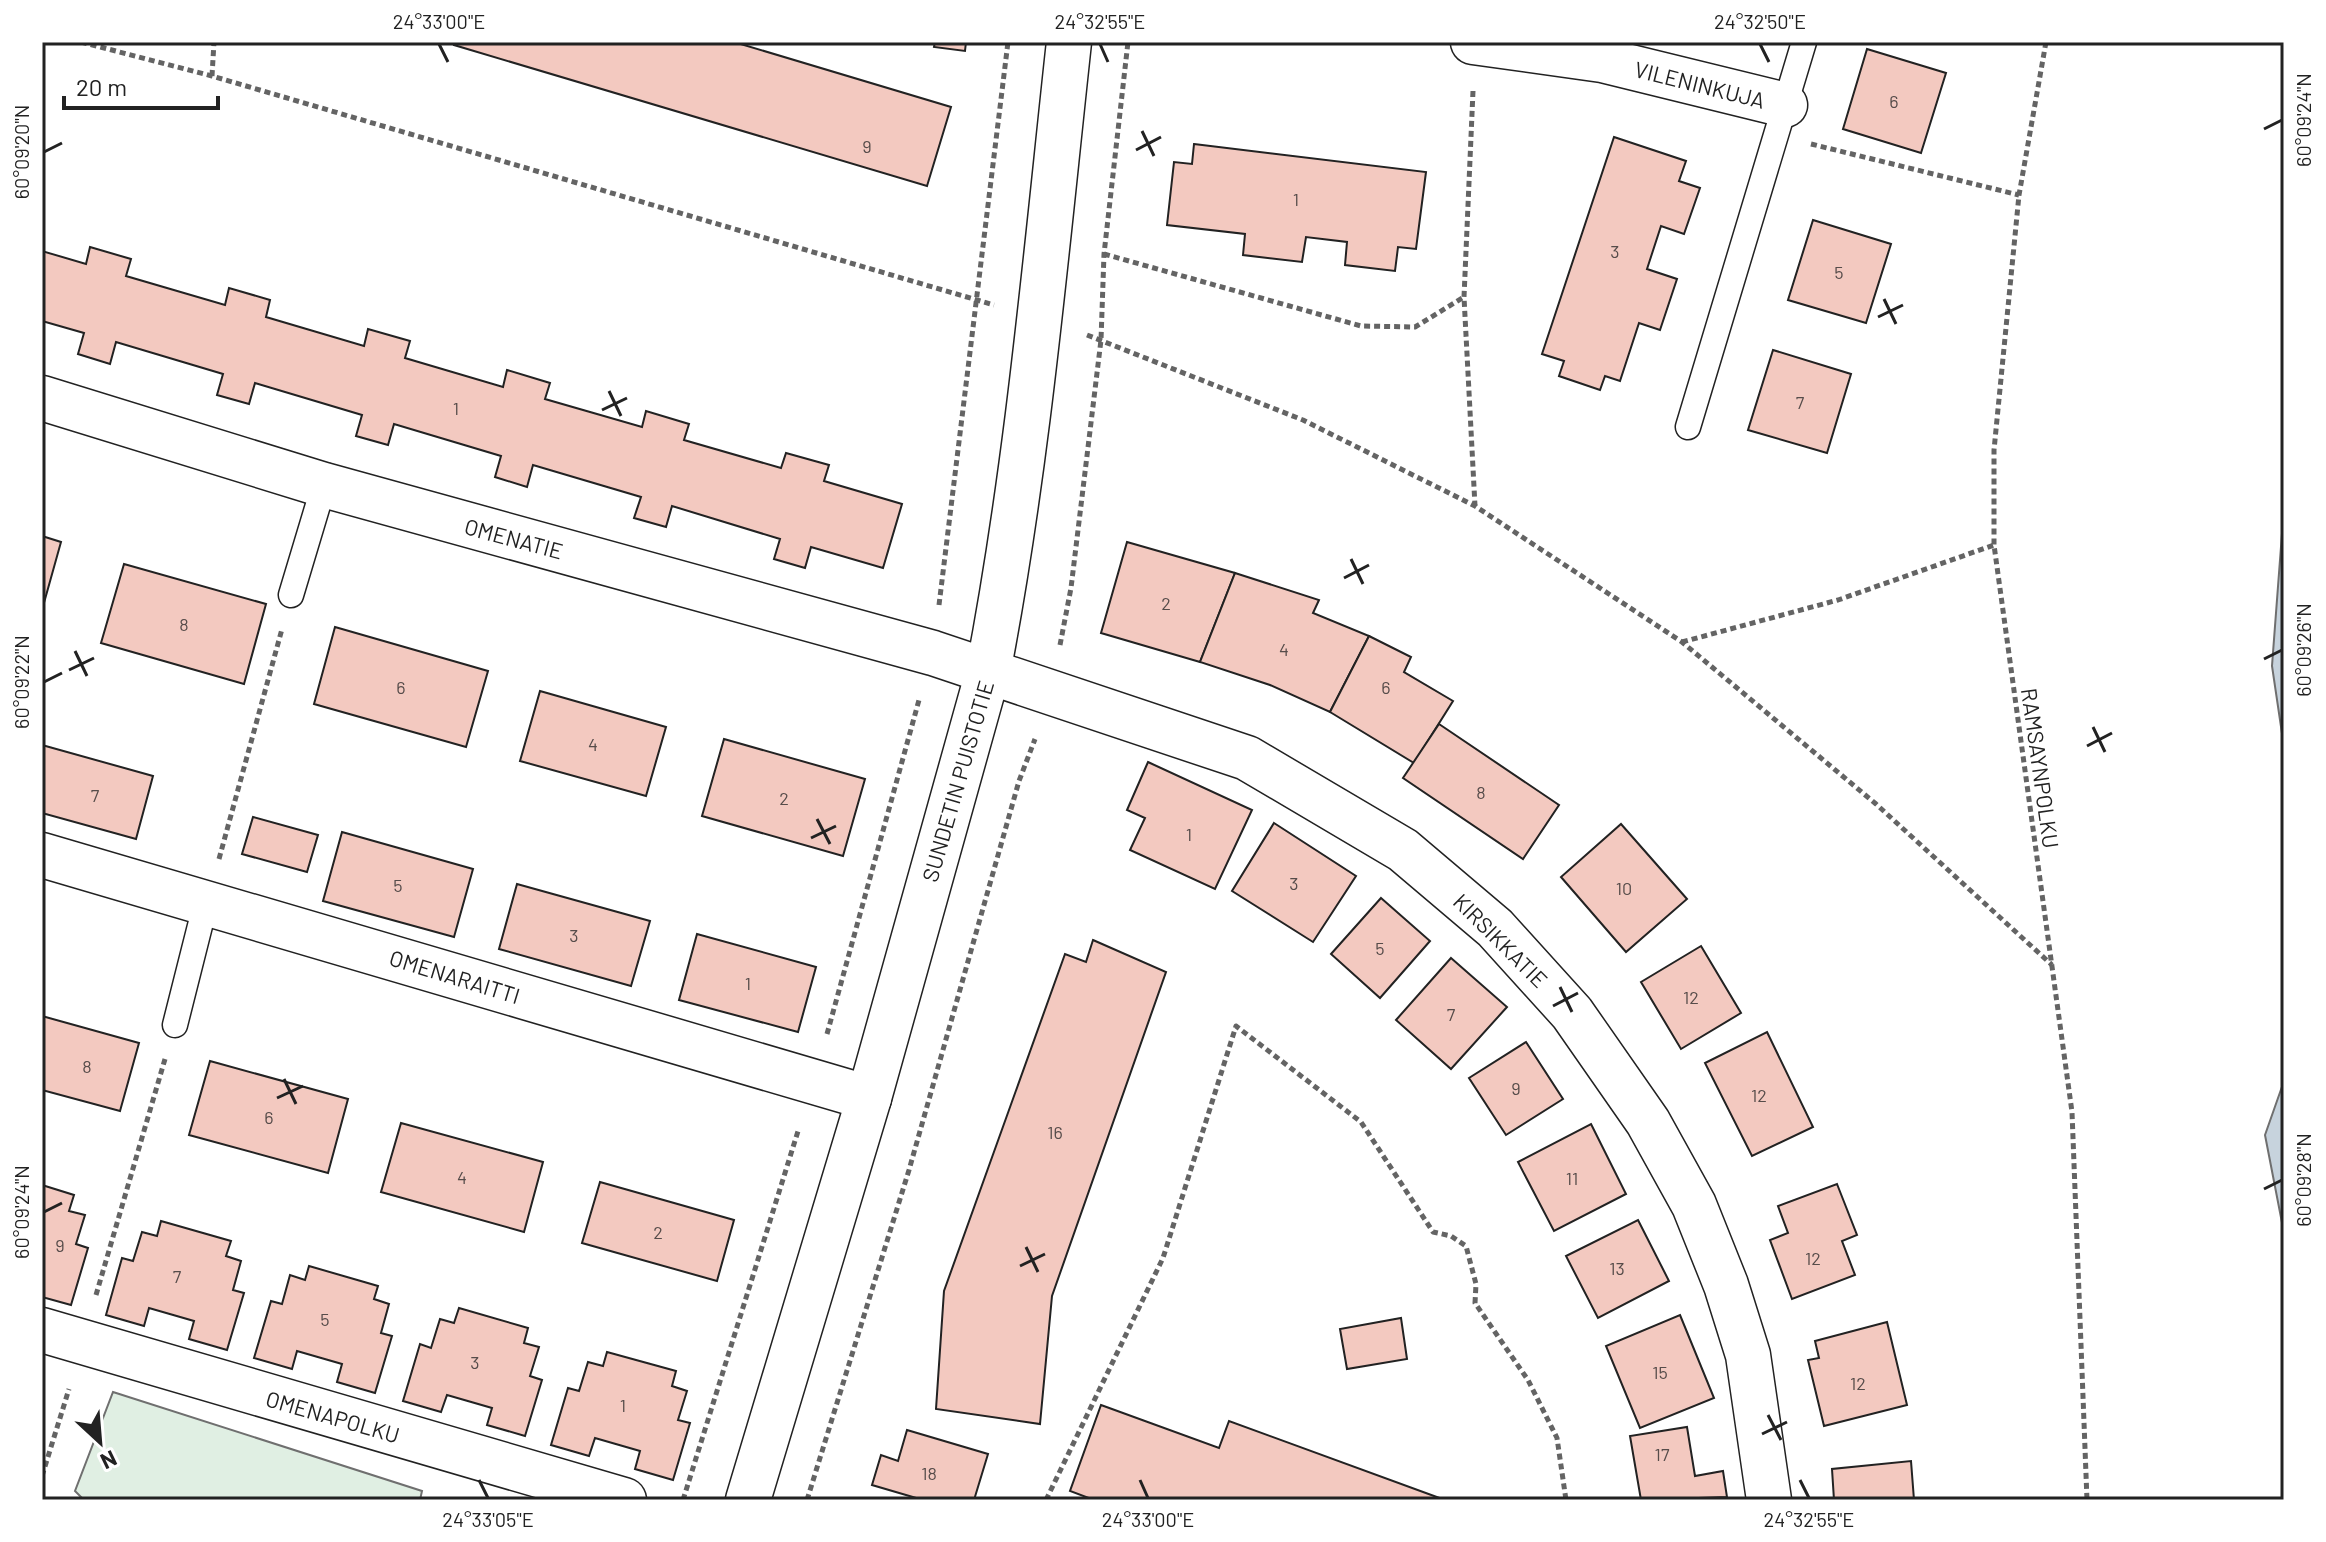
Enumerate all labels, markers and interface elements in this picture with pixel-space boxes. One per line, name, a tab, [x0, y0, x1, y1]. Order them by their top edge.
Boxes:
text: 24°33'00"E	[393, 9, 485, 33]
text: 24°32'55"E	[1055, 9, 1145, 33]
text: 24°32'50"E	[1714, 9, 1806, 33]
street label: VILENINKUJA	[1632, 55, 1768, 113]
scale bar	[64, 60, 218, 110]
text: 20 m	[76, 72, 127, 101]
text: 60°09'24"N	[2291, 73, 2315, 167]
house number: 6	[1889, 90, 1899, 112]
text: 60°09'20"N	[9, 105, 33, 199]
house number: 9	[862, 135, 872, 157]
house number: 1	[1293, 188, 1299, 210]
house number: 3	[1610, 240, 1620, 262]
house number: 5	[1834, 261, 1844, 283]
house number: 7	[1796, 391, 1805, 413]
house number: 1	[453, 397, 459, 419]
street label: OMENATIE	[462, 512, 566, 564]
house number: 2	[1161, 592, 1171, 614]
text: 60°09'26"N	[2291, 603, 2315, 697]
house number: 8	[179, 613, 189, 635]
text: 60°09'22"N	[9, 635, 33, 729]
house number: 4	[1279, 638, 1289, 660]
house number: 6	[396, 676, 406, 698]
house number: 6	[1381, 676, 1391, 698]
street label: SUNDETIN PUISTOTIE	[916, 677, 998, 885]
street label: RAMSAYNPOLKU	[2017, 686, 2065, 850]
house number: 4	[588, 733, 598, 755]
house number: 8	[1476, 781, 1486, 803]
house number: 7	[91, 784, 100, 806]
house number: 2	[779, 787, 789, 809]
house number: 1	[1186, 823, 1192, 845]
house number: 3	[1289, 872, 1299, 894]
house number: 5	[393, 874, 403, 896]
house number: 10	[1616, 877, 1632, 899]
street label: KIRSIKKATIE	[1449, 888, 1553, 992]
house number: 3	[569, 924, 579, 946]
house number: 5	[1375, 937, 1385, 959]
street label: OMENARAITTI	[387, 944, 523, 1008]
house number: 1	[745, 972, 751, 994]
house number: 12	[1683, 986, 1699, 1008]
house number: 7	[1447, 1003, 1456, 1025]
house number: 8	[82, 1055, 92, 1077]
house number: 9	[1511, 1077, 1521, 1099]
house number: 12	[1751, 1084, 1767, 1106]
house number: 6	[264, 1106, 274, 1128]
house number: 16	[1047, 1121, 1063, 1143]
text: 60°09'28"N	[2291, 1133, 2315, 1227]
text: 60°09'24"N	[9, 1165, 33, 1259]
house number: 4	[457, 1166, 467, 1188]
house number: 11	[1566, 1167, 1578, 1189]
house number: 2	[653, 1221, 663, 1243]
house number: 9	[55, 1234, 65, 1256]
house number: 12	[1805, 1247, 1821, 1269]
house number: 13	[1609, 1257, 1625, 1279]
house number: 7	[173, 1265, 182, 1287]
house number: 5	[320, 1308, 330, 1330]
house number: 3	[470, 1351, 480, 1373]
house number: 15	[1652, 1361, 1668, 1383]
house number: 12	[1850, 1372, 1866, 1394]
street label: OMENAPOLKU	[263, 1385, 403, 1447]
house number: 1	[620, 1394, 626, 1416]
north arrow	[60, 1402, 140, 1482]
house number: 17	[1655, 1443, 1670, 1465]
text: N	[97, 1446, 121, 1476]
house number: 18	[921, 1462, 937, 1484]
text: 24°33'05"E	[442, 1507, 534, 1531]
text: 24°33'00"E	[1102, 1507, 1194, 1531]
text: 24°32'55"E	[1764, 1507, 1854, 1531]

